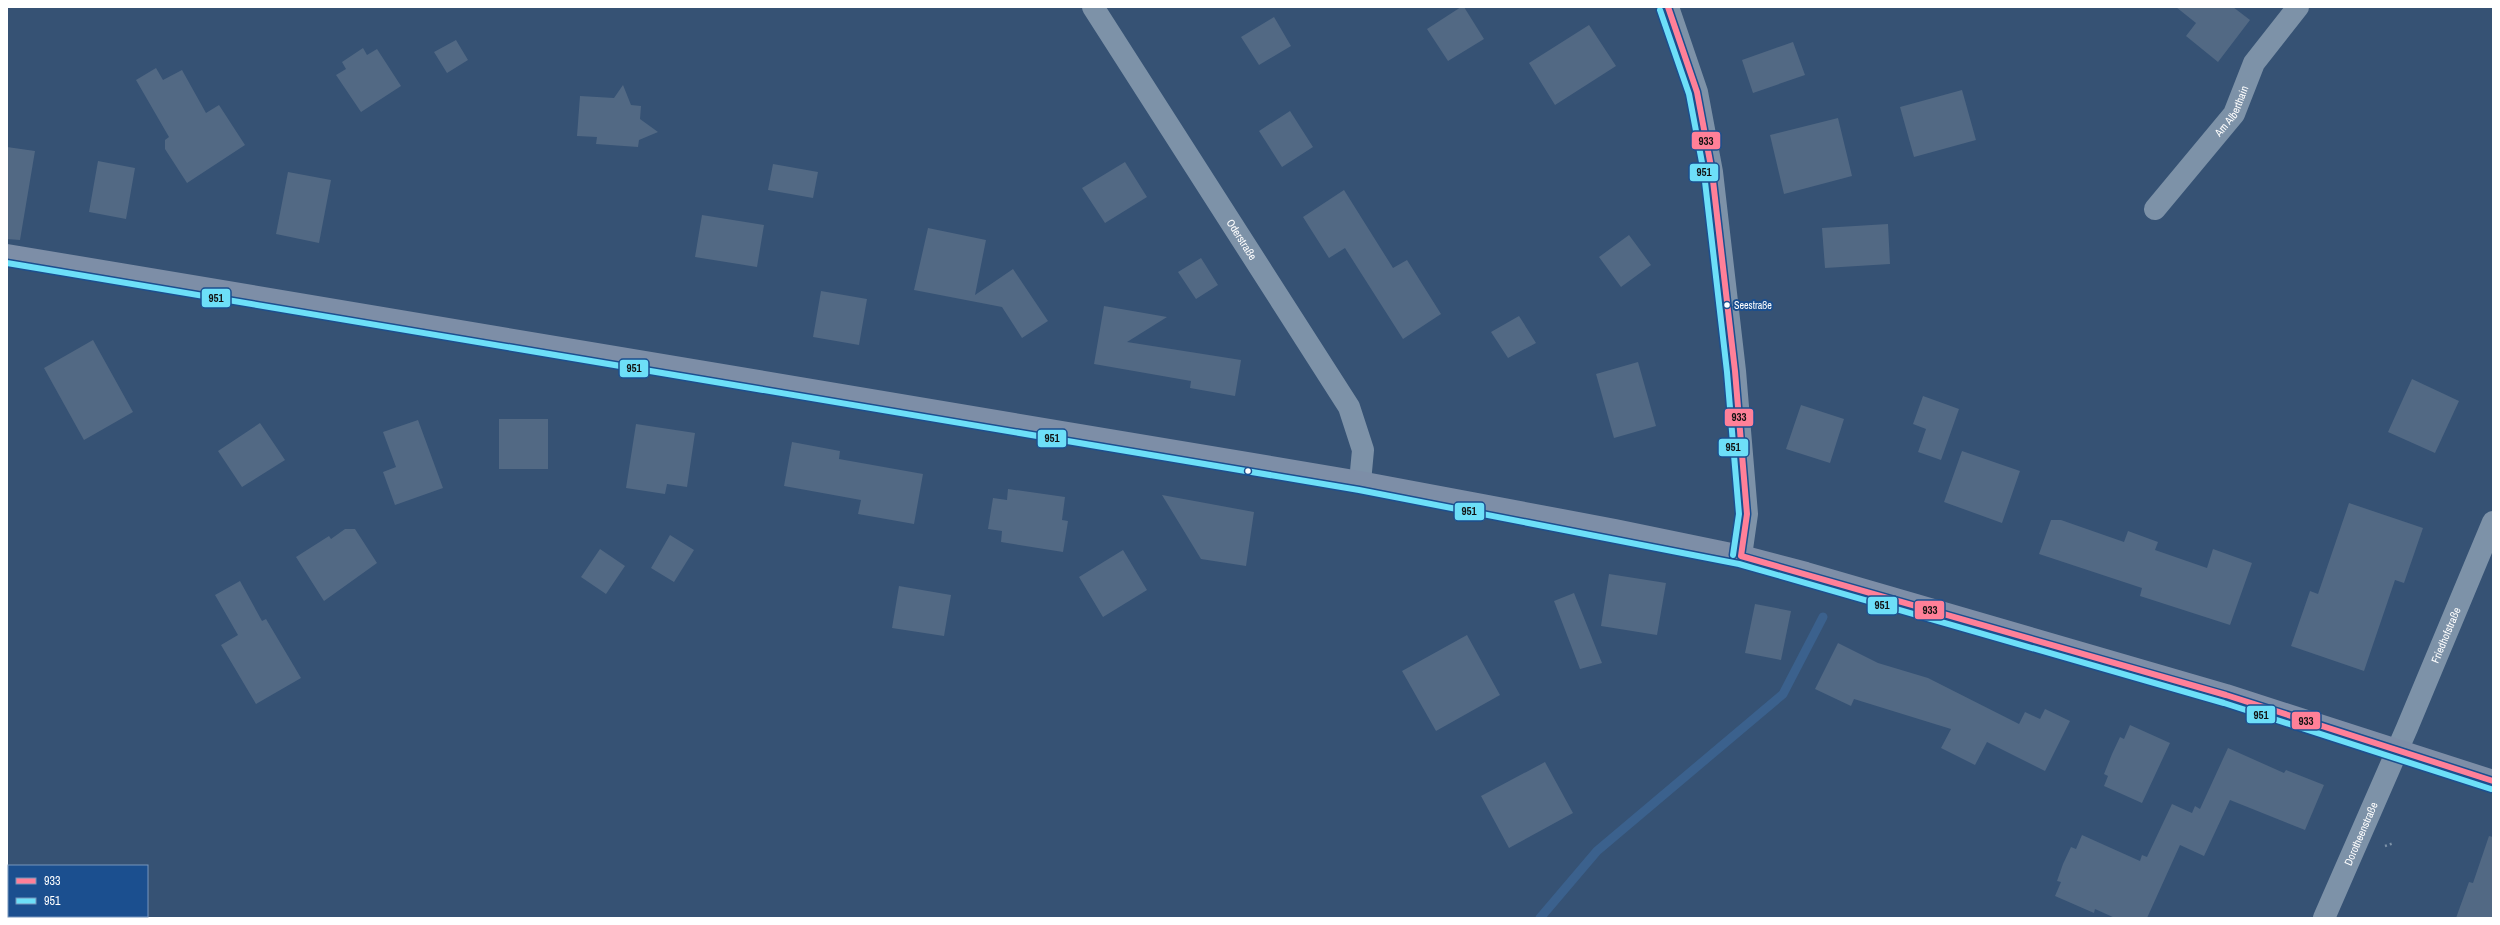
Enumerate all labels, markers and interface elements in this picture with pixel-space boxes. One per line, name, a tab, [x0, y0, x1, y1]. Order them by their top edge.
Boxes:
street label: Am Alberthain	[2211, 84, 2251, 140]
line badge: 933	[1691, 131, 1721, 150]
text: 933	[1698, 134, 1714, 148]
line badge: 951	[1689, 163, 1719, 182]
text: 951	[1696, 165, 1712, 179]
street label: Oderstraße	[1224, 216, 1260, 263]
line badge: 951	[201, 288, 231, 308]
text: 951	[208, 291, 224, 305]
place label: Seestraße	[1734, 299, 1772, 312]
marker: Seestraße	[1722, 300, 1732, 310]
line badge: 951	[619, 359, 649, 378]
text: 951	[626, 361, 642, 375]
line badge: 933	[1724, 408, 1754, 427]
text: 933	[1731, 410, 1747, 424]
line badge: 951	[1037, 429, 1067, 448]
text: 951	[1044, 431, 1060, 445]
line badge: 951	[1718, 438, 1749, 457]
text: 951	[1725, 440, 1741, 454]
unlabelled marker	[1243, 466, 1253, 476]
line badge: 951	[1454, 502, 1485, 521]
text: 951	[1461, 504, 1477, 518]
line badge: 951	[1867, 596, 1898, 615]
text: 951	[1874, 598, 1890, 612]
line badge: 933	[1914, 600, 1945, 620]
text: 933	[1922, 603, 1938, 617]
street label: Friedhofstraße	[2428, 605, 2464, 665]
line badge: 951	[2246, 705, 2276, 724]
text: 951	[2253, 708, 2269, 722]
line badge: 933	[2291, 711, 2321, 730]
text: 933	[2298, 714, 2314, 728]
street label: Dorotheenstraße	[2341, 800, 2381, 868]
legend	[8, 865, 148, 917]
text: 933	[44, 873, 60, 889]
text: 951	[44, 893, 61, 909]

